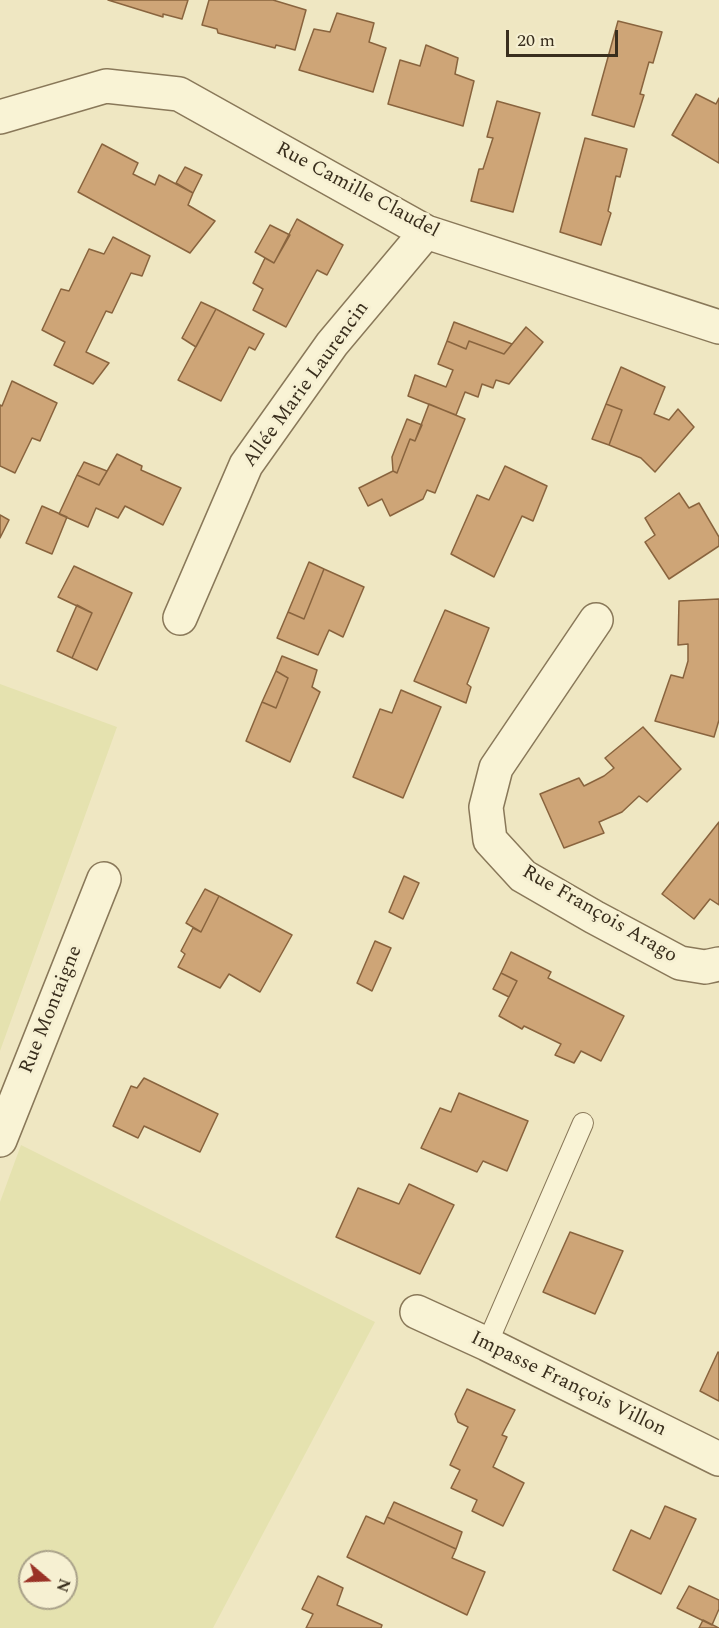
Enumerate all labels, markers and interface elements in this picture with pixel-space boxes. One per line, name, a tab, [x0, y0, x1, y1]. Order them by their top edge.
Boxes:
scale bar	[509, 18, 622, 56]
text: 20 m	[517, 27, 555, 54]
street label: Rue Camille Claudel	[271, 138, 443, 244]
street label: Allée Marie Laurencin	[239, 297, 375, 473]
street label: Rue François Arago	[517, 861, 681, 969]
street label: Rue Montaigne	[15, 943, 89, 1077]
street label: Impasse François Villon	[466, 1327, 670, 1443]
north arrow	[18, 1550, 78, 1610]
text: N	[50, 1575, 77, 1595]

